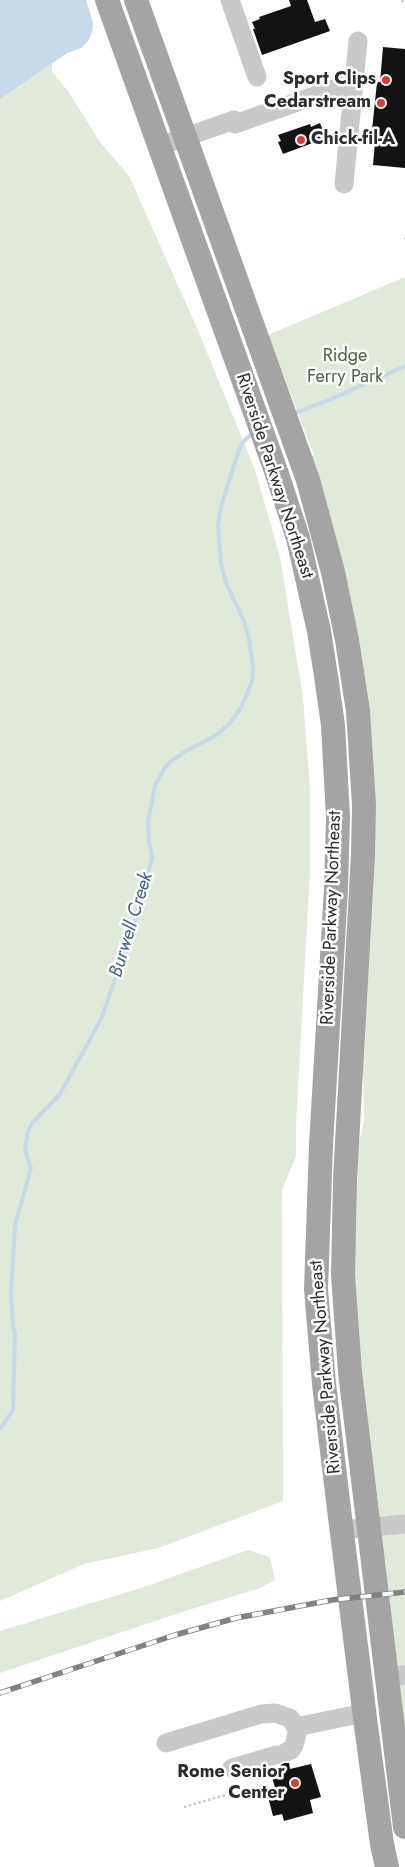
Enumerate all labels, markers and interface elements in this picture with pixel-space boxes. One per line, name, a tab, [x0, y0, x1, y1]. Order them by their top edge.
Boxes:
place label: Sport Clips	[283, 69, 376, 91]
marker: Sport Clips	[380, 74, 392, 86]
place label: Cedarstream	[264, 92, 371, 114]
marker: Cedarstream	[375, 97, 387, 109]
place label: Chick-fil-A	[311, 129, 395, 151]
marker: Chick-fil-A	[295, 134, 307, 146]
park label: Ridge Ferry Park	[307, 346, 383, 388]
street label: Riverside Parkway Northeast	[231, 371, 317, 581]
street label: Riverside Parkway Northeast	[317, 810, 347, 1026]
water label: Burwell Creek	[105, 870, 159, 980]
street label: Riverside Parkway Northeast	[306, 1259, 346, 1475]
place label: Rome Senior Center	[177, 1762, 285, 1805]
marker: Rome Senior Center	[289, 1777, 301, 1789]

